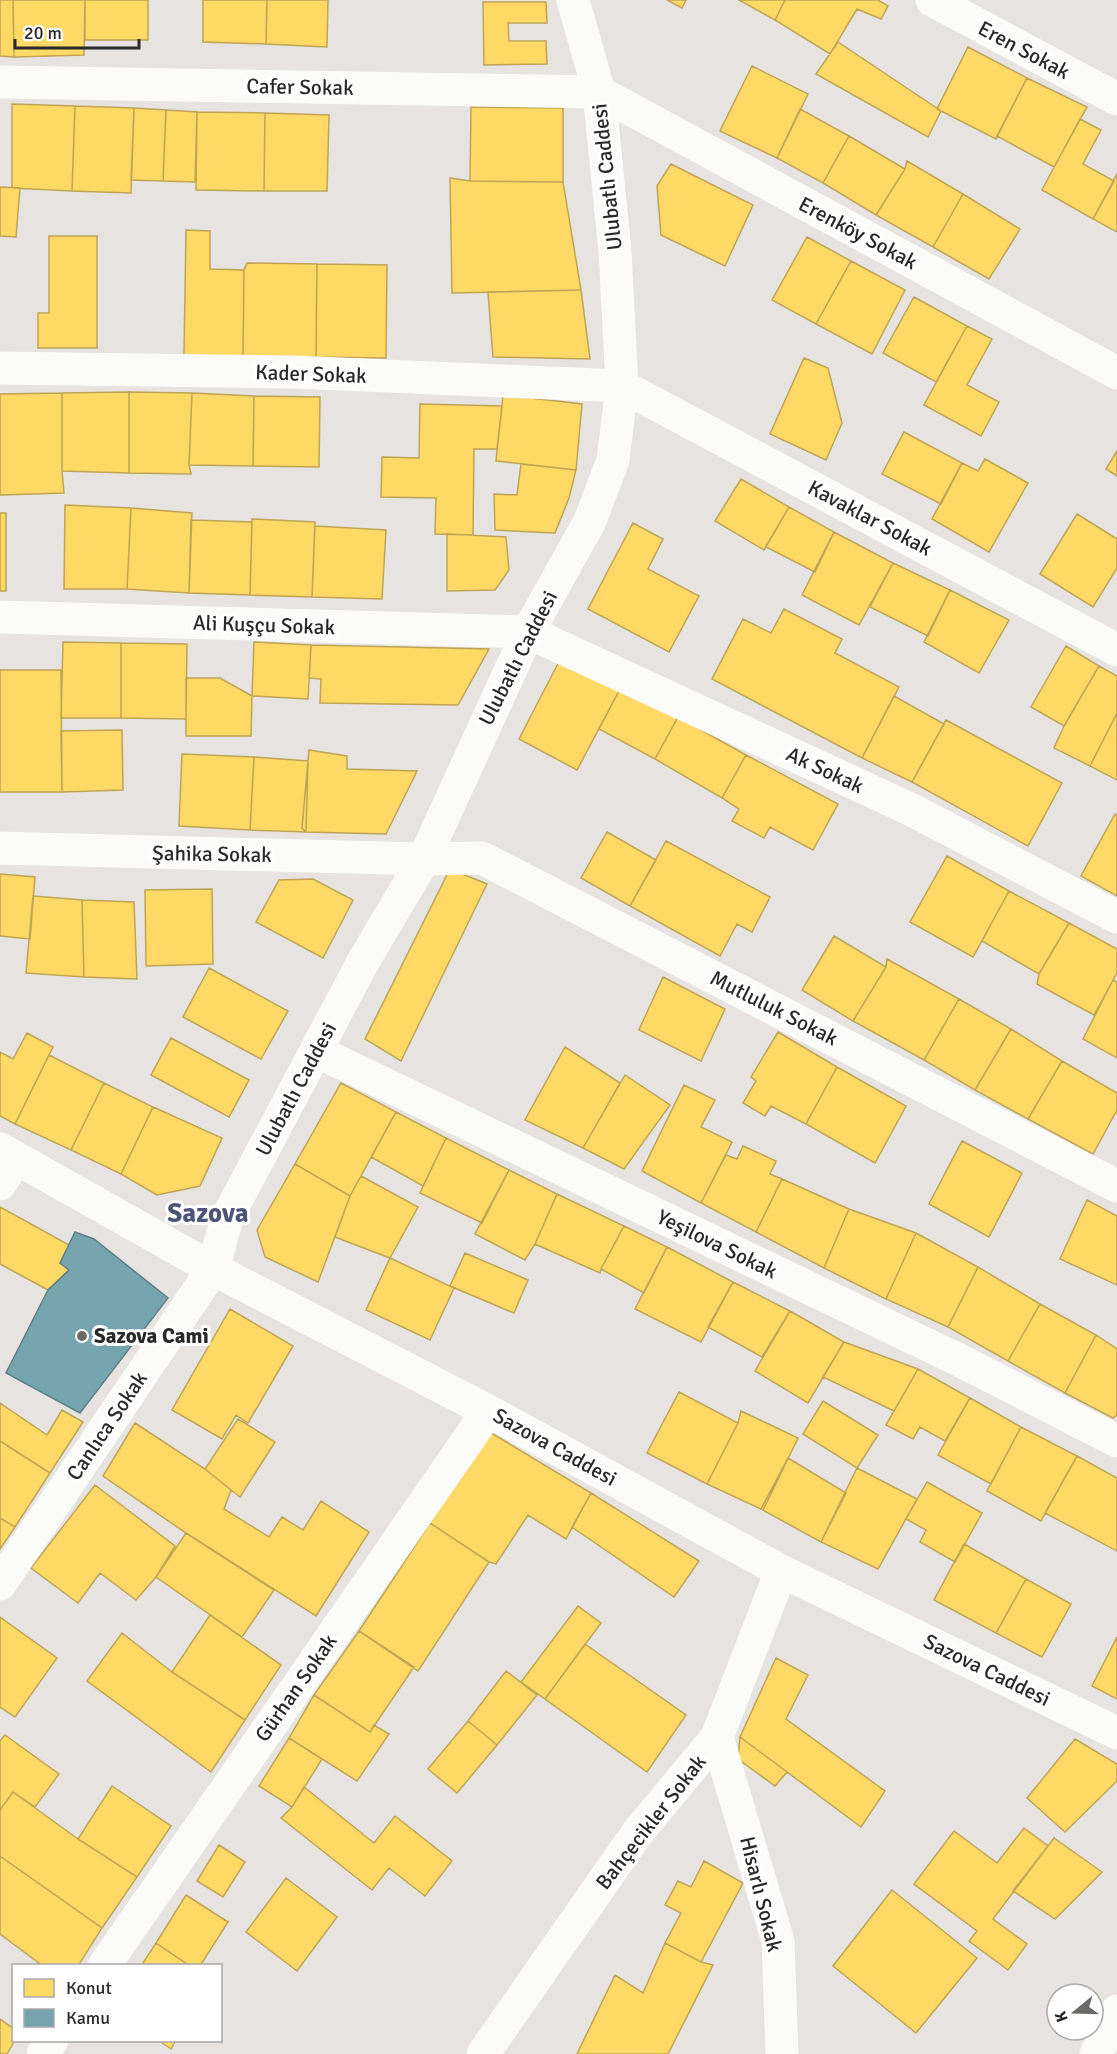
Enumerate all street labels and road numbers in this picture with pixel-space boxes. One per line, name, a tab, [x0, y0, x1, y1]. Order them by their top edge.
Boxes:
street label: Eren Sokak	[974, 15, 1075, 85]
street label: Cafer Sokak	[246, 73, 354, 101]
street label: Ulubatlı Caddesi	[586, 102, 628, 252]
street label: Erenköy Sokak	[794, 191, 922, 275]
street label: Kader Sokak	[255, 359, 368, 389]
street label: Kavaklar Sokak	[804, 474, 937, 562]
street label: Ulubatlı Caddesi	[473, 586, 563, 730]
street label: Ali Kuşçu Sokak	[193, 610, 336, 640]
street label: Ak Sokak	[782, 741, 868, 799]
street label: Şahika Sokak	[152, 840, 272, 868]
street label: Mutluluk Sokak	[706, 965, 843, 1052]
street label: Ulubatlı Caddesi	[250, 1018, 342, 1160]
street label: Yeşilova Sokak	[653, 1204, 782, 1285]
street label: Canlıca Sokak	[61, 1366, 153, 1485]
street label: Sazova Caddesi	[488, 1402, 622, 1492]
street label: Sazova Caddesi	[919, 1628, 1055, 1712]
street label: Gürhan Sokak	[249, 1629, 343, 1747]
street label: Bahçecikler Sokak	[590, 1749, 712, 1895]
street label: Hisarlı Sokak	[734, 1834, 788, 1955]

